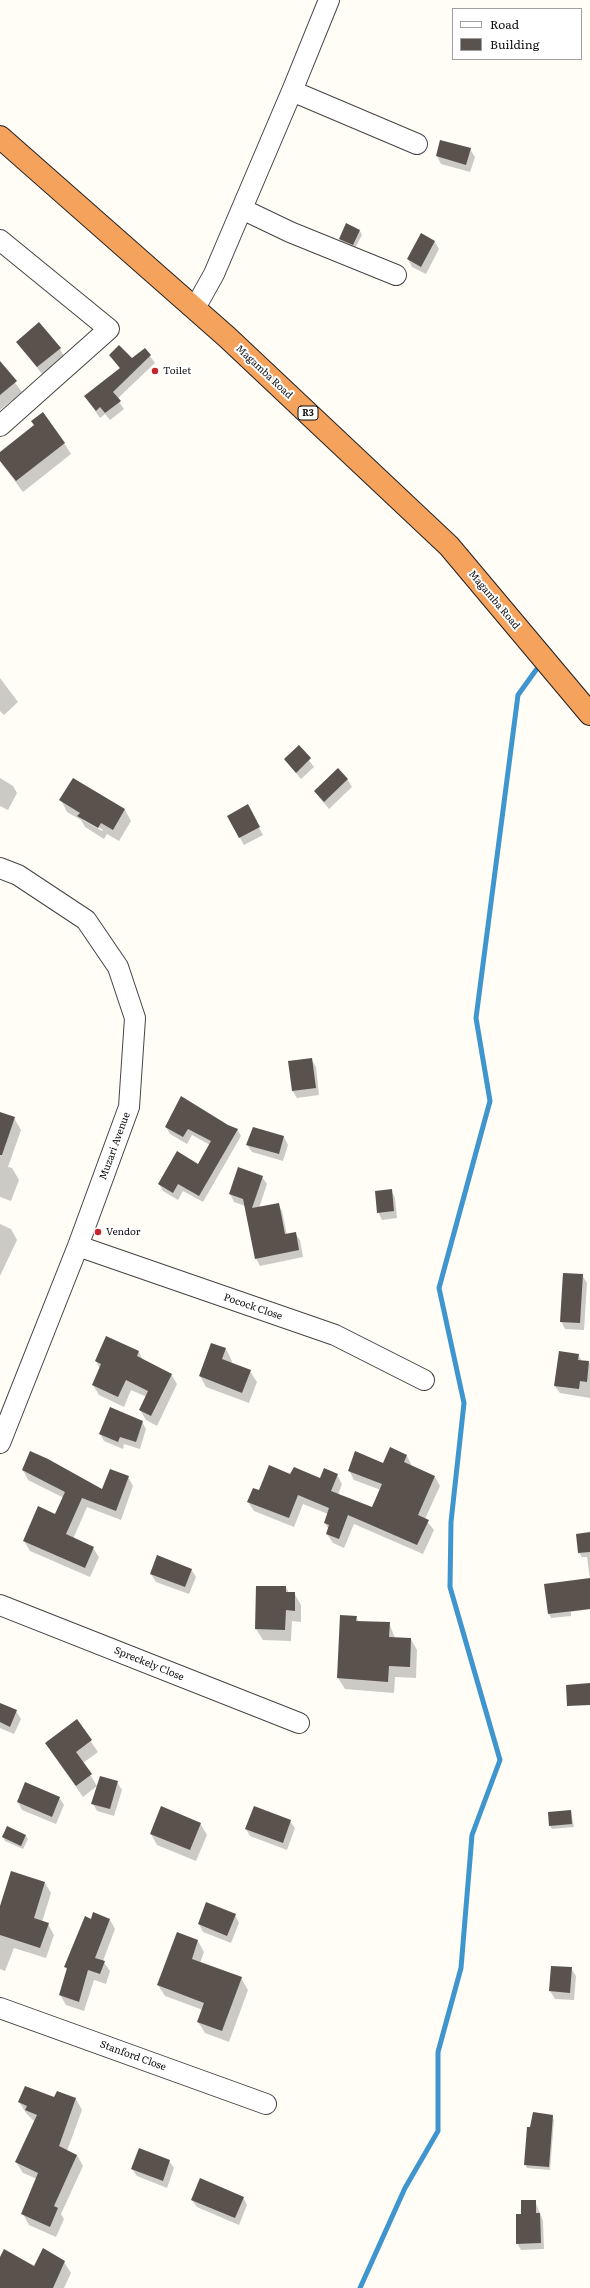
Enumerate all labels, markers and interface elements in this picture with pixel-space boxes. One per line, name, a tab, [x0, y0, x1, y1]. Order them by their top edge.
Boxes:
legend	[452, 8, 582, 60]
text: Road	[490, 15, 519, 33]
text: Building	[490, 35, 539, 53]
street label: Magamba Road	[233, 343, 295, 401]
place label: Toilet	[163, 365, 191, 377]
marker: Toilet	[150, 366, 160, 376]
road number: R3	[298, 406, 318, 420]
street label: Magamba Road	[466, 568, 522, 632]
street label: Muzari Avenue	[97, 1110, 133, 1182]
place label: Vendor	[106, 1226, 141, 1238]
marker: Vendor	[93, 1227, 103, 1237]
street label: Pocock Close	[222, 1291, 284, 1323]
street label: Spreckely Close	[112, 1645, 186, 1683]
street label: Stanford Close	[98, 2038, 168, 2074]

